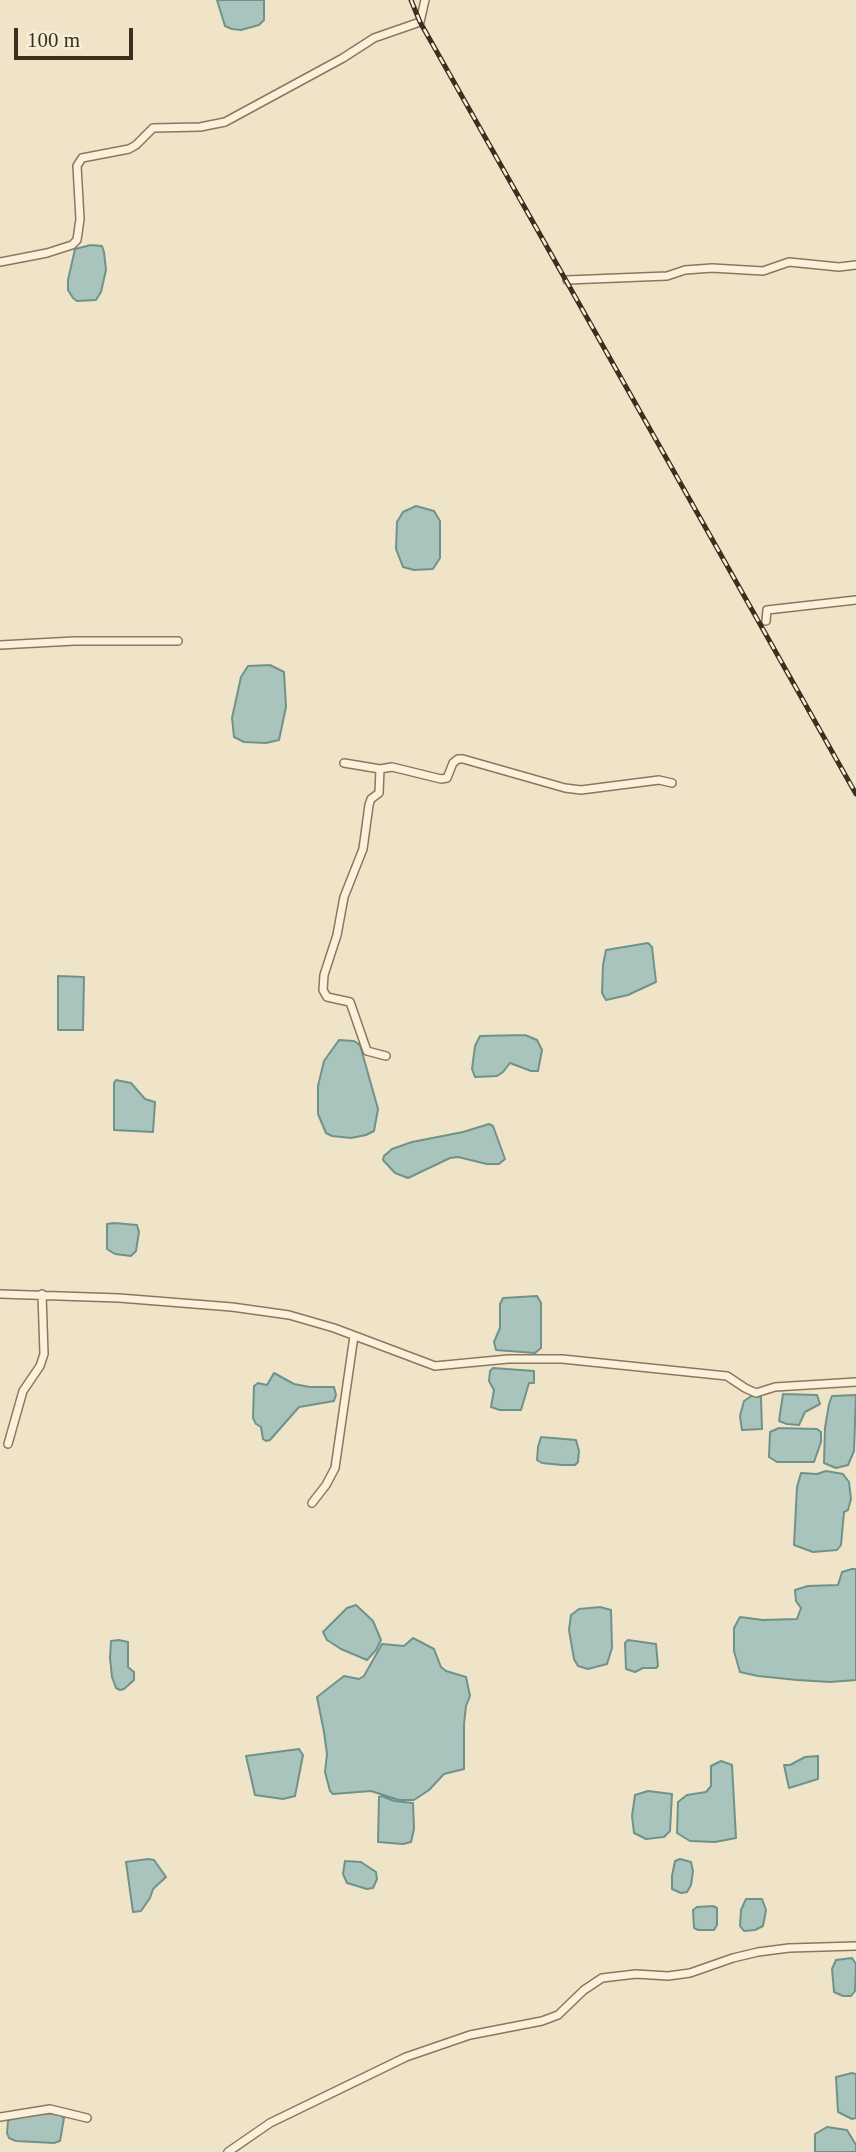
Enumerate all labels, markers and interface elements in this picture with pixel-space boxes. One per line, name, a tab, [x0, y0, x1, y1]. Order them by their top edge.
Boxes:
scale bar	[18, 14, 136, 58]
text: 100 m	[27, 28, 80, 52]

